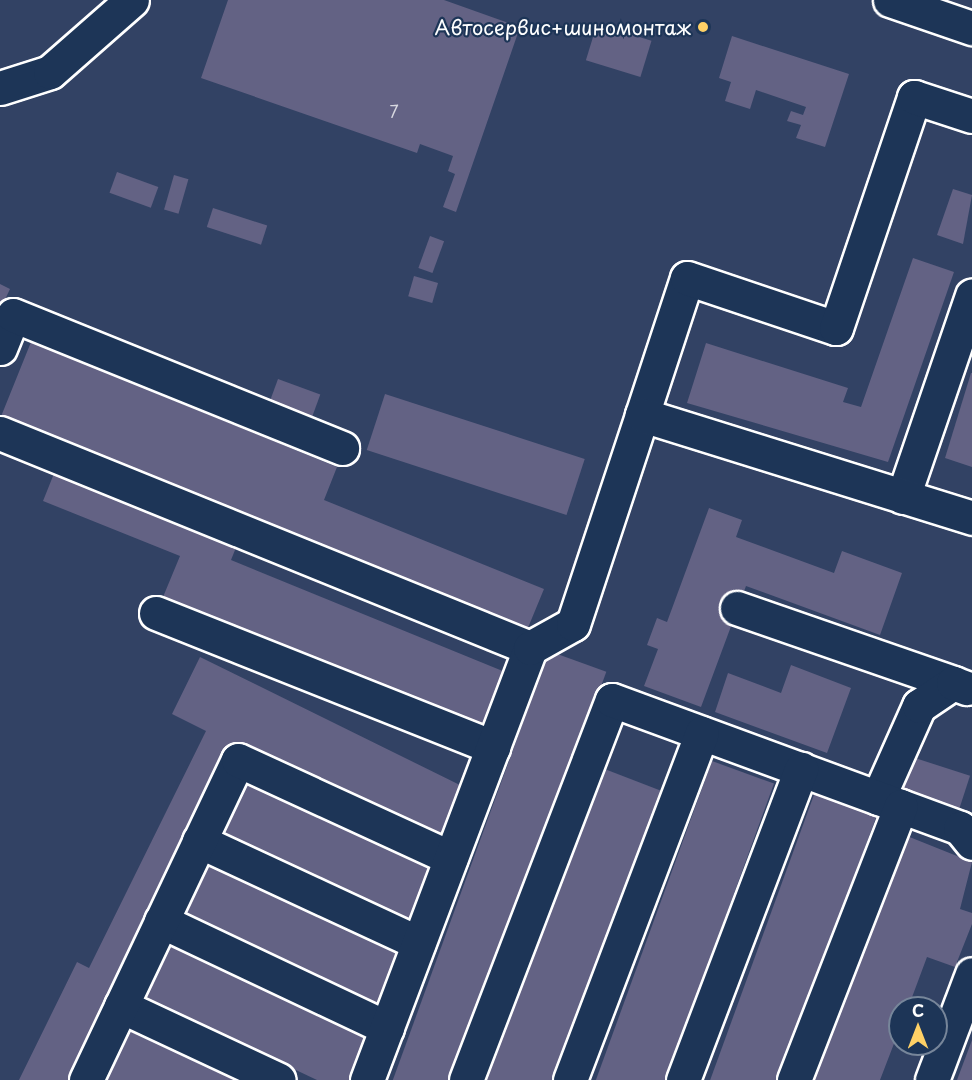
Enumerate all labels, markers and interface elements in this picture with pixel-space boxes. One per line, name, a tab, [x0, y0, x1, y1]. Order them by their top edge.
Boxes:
place label: Автосервис+шиномонтаж	[435, 15, 691, 39]
marker: Автосервис+шиномонтаж	[696, 20, 710, 34]
house number: 7	[389, 101, 399, 121]
north arrow	[888, 996, 948, 1056]
text: С	[912, 998, 924, 1022]

